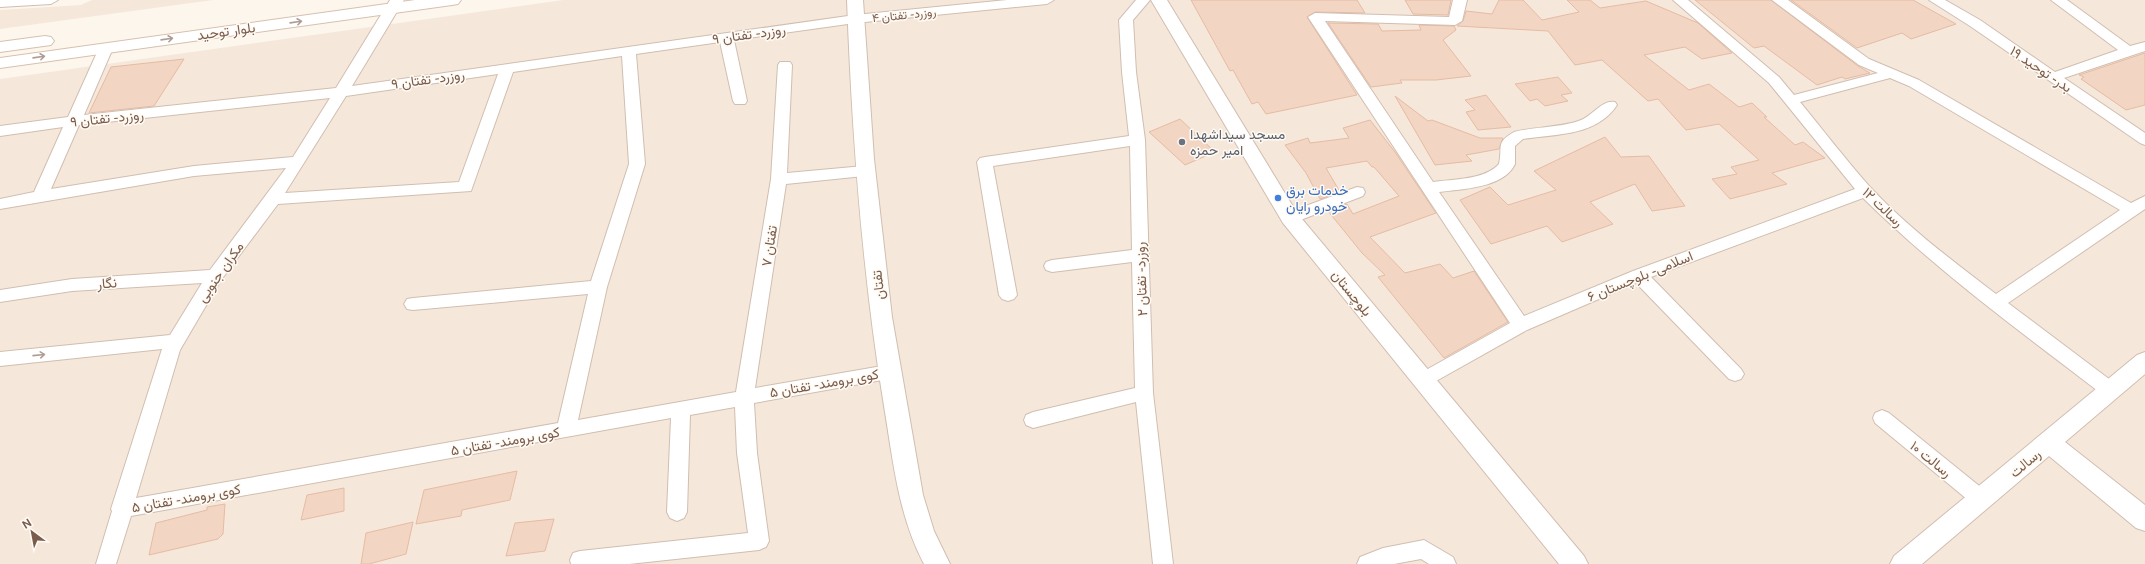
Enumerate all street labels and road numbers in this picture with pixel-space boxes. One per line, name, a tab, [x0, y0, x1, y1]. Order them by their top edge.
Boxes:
street label: روزرد - تفتان ۴	[871, 5, 937, 26]
street label: بلوار توحید	[196, 19, 256, 44]
street label: روزرد - تفتان ۹	[711, 21, 787, 48]
street label: بدر - توحید ۱۹	[2006, 42, 2075, 96]
street label: روزرد - تفتان ۹	[390, 66, 466, 93]
street label: روزرد - تفتان ۹	[69, 106, 145, 131]
street label: رسالت ۱۲	[1859, 184, 1907, 231]
street label: تفتان ۷	[758, 224, 781, 268]
street label: مکران جنوبی	[193, 239, 247, 306]
street label: روزرد - تفتان ۲	[1132, 241, 1151, 317]
street label: اسلامی - بلوچستان ۶	[1585, 248, 1696, 306]
street label: بلوچستان	[1327, 267, 1375, 320]
street label: تفتان	[868, 269, 889, 301]
street label: نگار	[96, 274, 117, 293]
street label: کوی برومند - تفتان ۵	[768, 366, 880, 401]
street label: کوی برومند - تفتان ۵	[449, 424, 561, 459]
street label: رسالت ۱۰	[1906, 437, 1955, 481]
street label: رسالت	[2006, 445, 2045, 481]
street label: کوی برومند - تفتان ۵	[130, 481, 242, 516]

